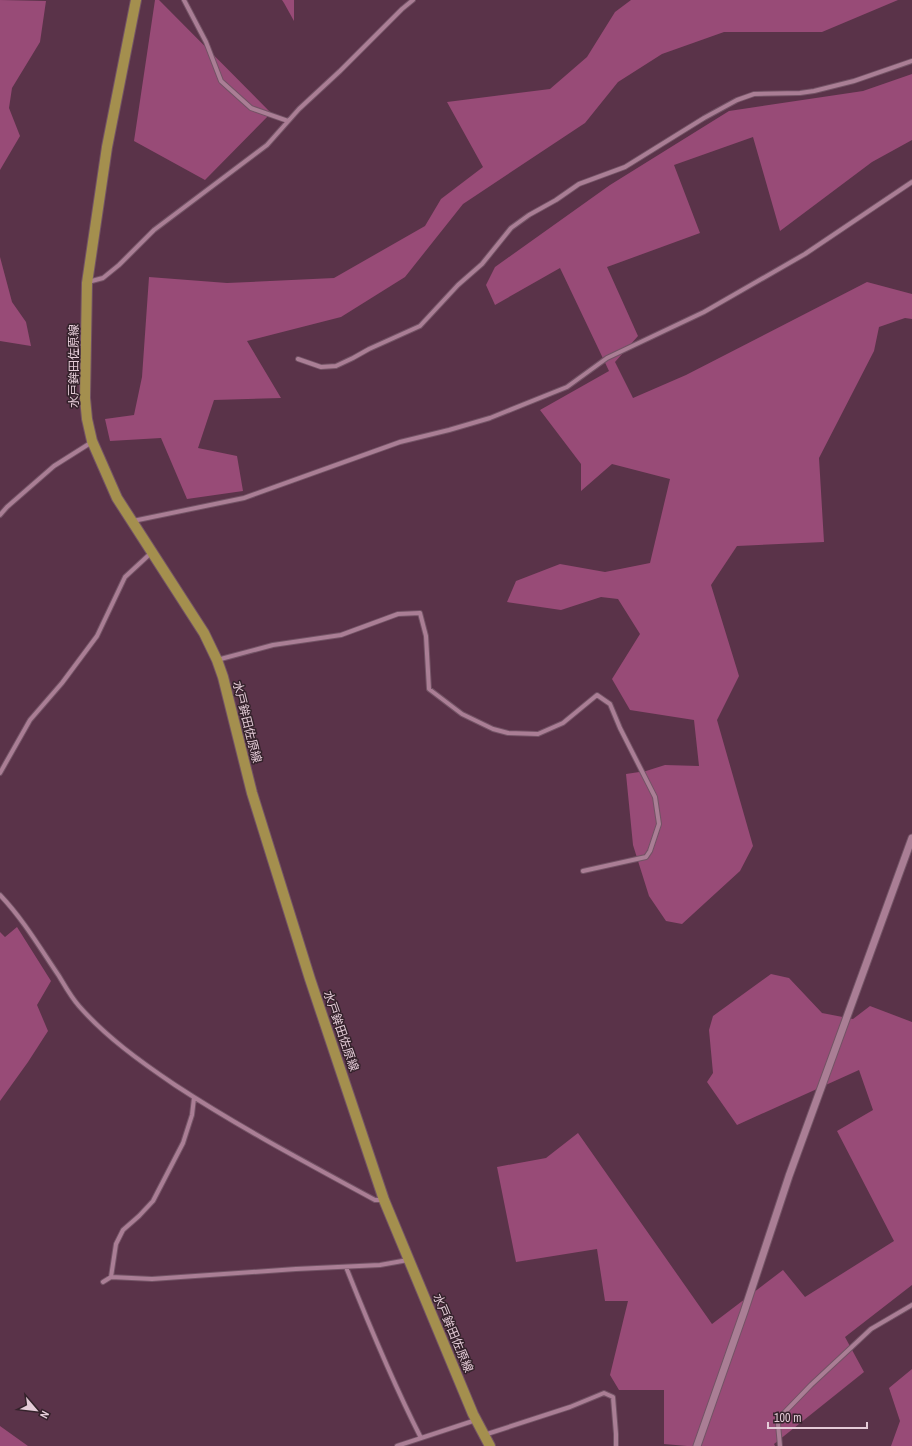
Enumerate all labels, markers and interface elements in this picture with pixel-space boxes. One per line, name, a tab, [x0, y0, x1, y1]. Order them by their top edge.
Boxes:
street label: 水戸鉾田佐原線	[66, 324, 82, 408]
street label: 水戸鉾田佐原線	[229, 679, 265, 765]
street label: 水戸鉾田佐原線	[320, 989, 362, 1073]
street label: 水戸鉾田佐原線	[429, 1291, 477, 1375]
north arrow	[16, 1390, 56, 1430]
scale bar	[768, 1404, 867, 1430]
text: N	[37, 1409, 53, 1421]
text: 100 m	[774, 1410, 801, 1426]

